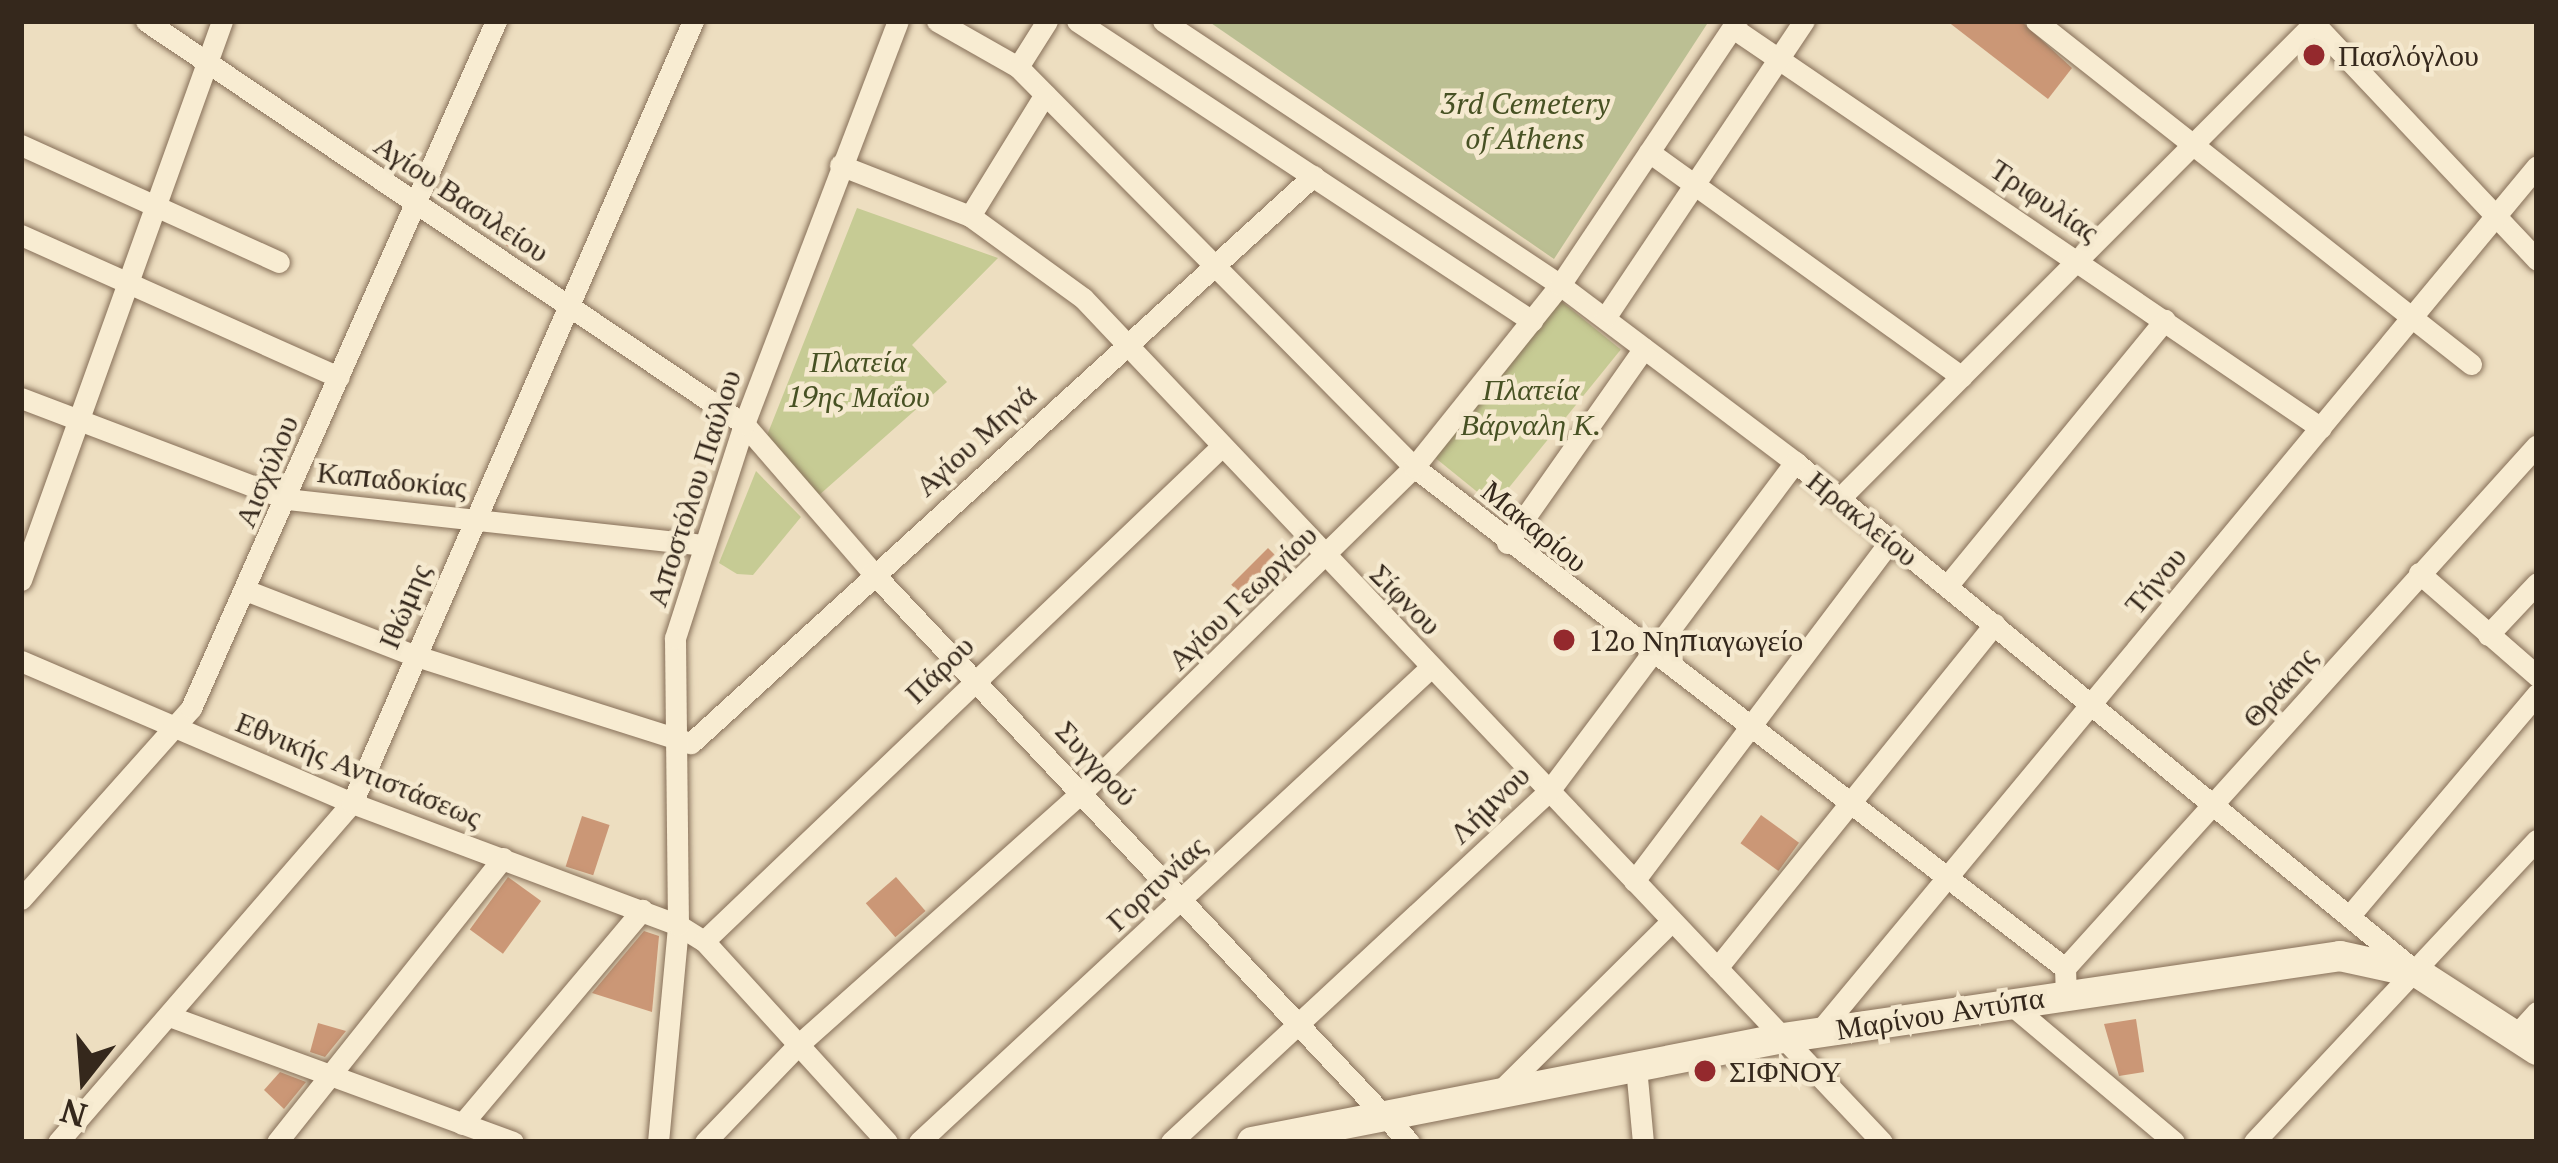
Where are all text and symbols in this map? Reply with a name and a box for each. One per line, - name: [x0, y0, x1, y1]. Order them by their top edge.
- place label: Πασλόγλου: [2338, 37, 2479, 73]
- marker: Πασλόγλου: [2301, 42, 2327, 68]
- park label: 3rd Cemetery of Athens: [1440, 85, 1610, 156]
- street label: Αγίου Βασιλείου: [368, 126, 556, 270]
- street label: Τριφυλίας: [1984, 150, 2106, 250]
- park label: Πλατεία 19ης Μαΐου: [786, 343, 930, 413]
- street label: Αποστόλου Παύλου: [638, 365, 748, 611]
- park label: Πλατεία Βάρναλη Κ.: [1461, 371, 1601, 442]
- street label: Αγίου Μηνά: [907, 377, 1043, 503]
- street label: Αισχύλου: [226, 409, 306, 533]
- street label: Καπαδοκίας: [315, 453, 469, 505]
- street label: Ηρακλείου: [1800, 462, 1926, 574]
- street label: Μακαρίου: [1475, 472, 1595, 580]
- street label: Αγίου Γεωργίου: [1160, 517, 1324, 677]
- street label: Τήνου: [2116, 539, 2194, 621]
- street label: Σίφνου: [1363, 556, 1449, 642]
- street label: Ιθώμης: [370, 558, 438, 654]
- place label: 12ο Νηπιαγωγείο: [1588, 622, 1803, 658]
- street label: Πάρου: [897, 627, 981, 711]
- marker: 12ο Νηπιαγωγείο: [1551, 627, 1577, 653]
- street label: Θράκης: [2234, 639, 2324, 735]
- street label: Εθνικής Αντιστάσεως: [231, 703, 487, 835]
- street label: Συγγρού: [1048, 713, 1146, 813]
- street label: Λήμνου: [1441, 757, 1537, 851]
- street label: Γορτυνίας: [1099, 828, 1213, 938]
- street label: Μαρίνου Αντύπα: [1833, 979, 2047, 1047]
- north arrow: [24, 1019, 144, 1139]
- place label: ΣΙΦΝΟΥ: [1729, 1053, 1842, 1089]
- marker: ΣΙΦΝΟΥ: [1692, 1058, 1718, 1084]
- text: N: [55, 1090, 92, 1138]

